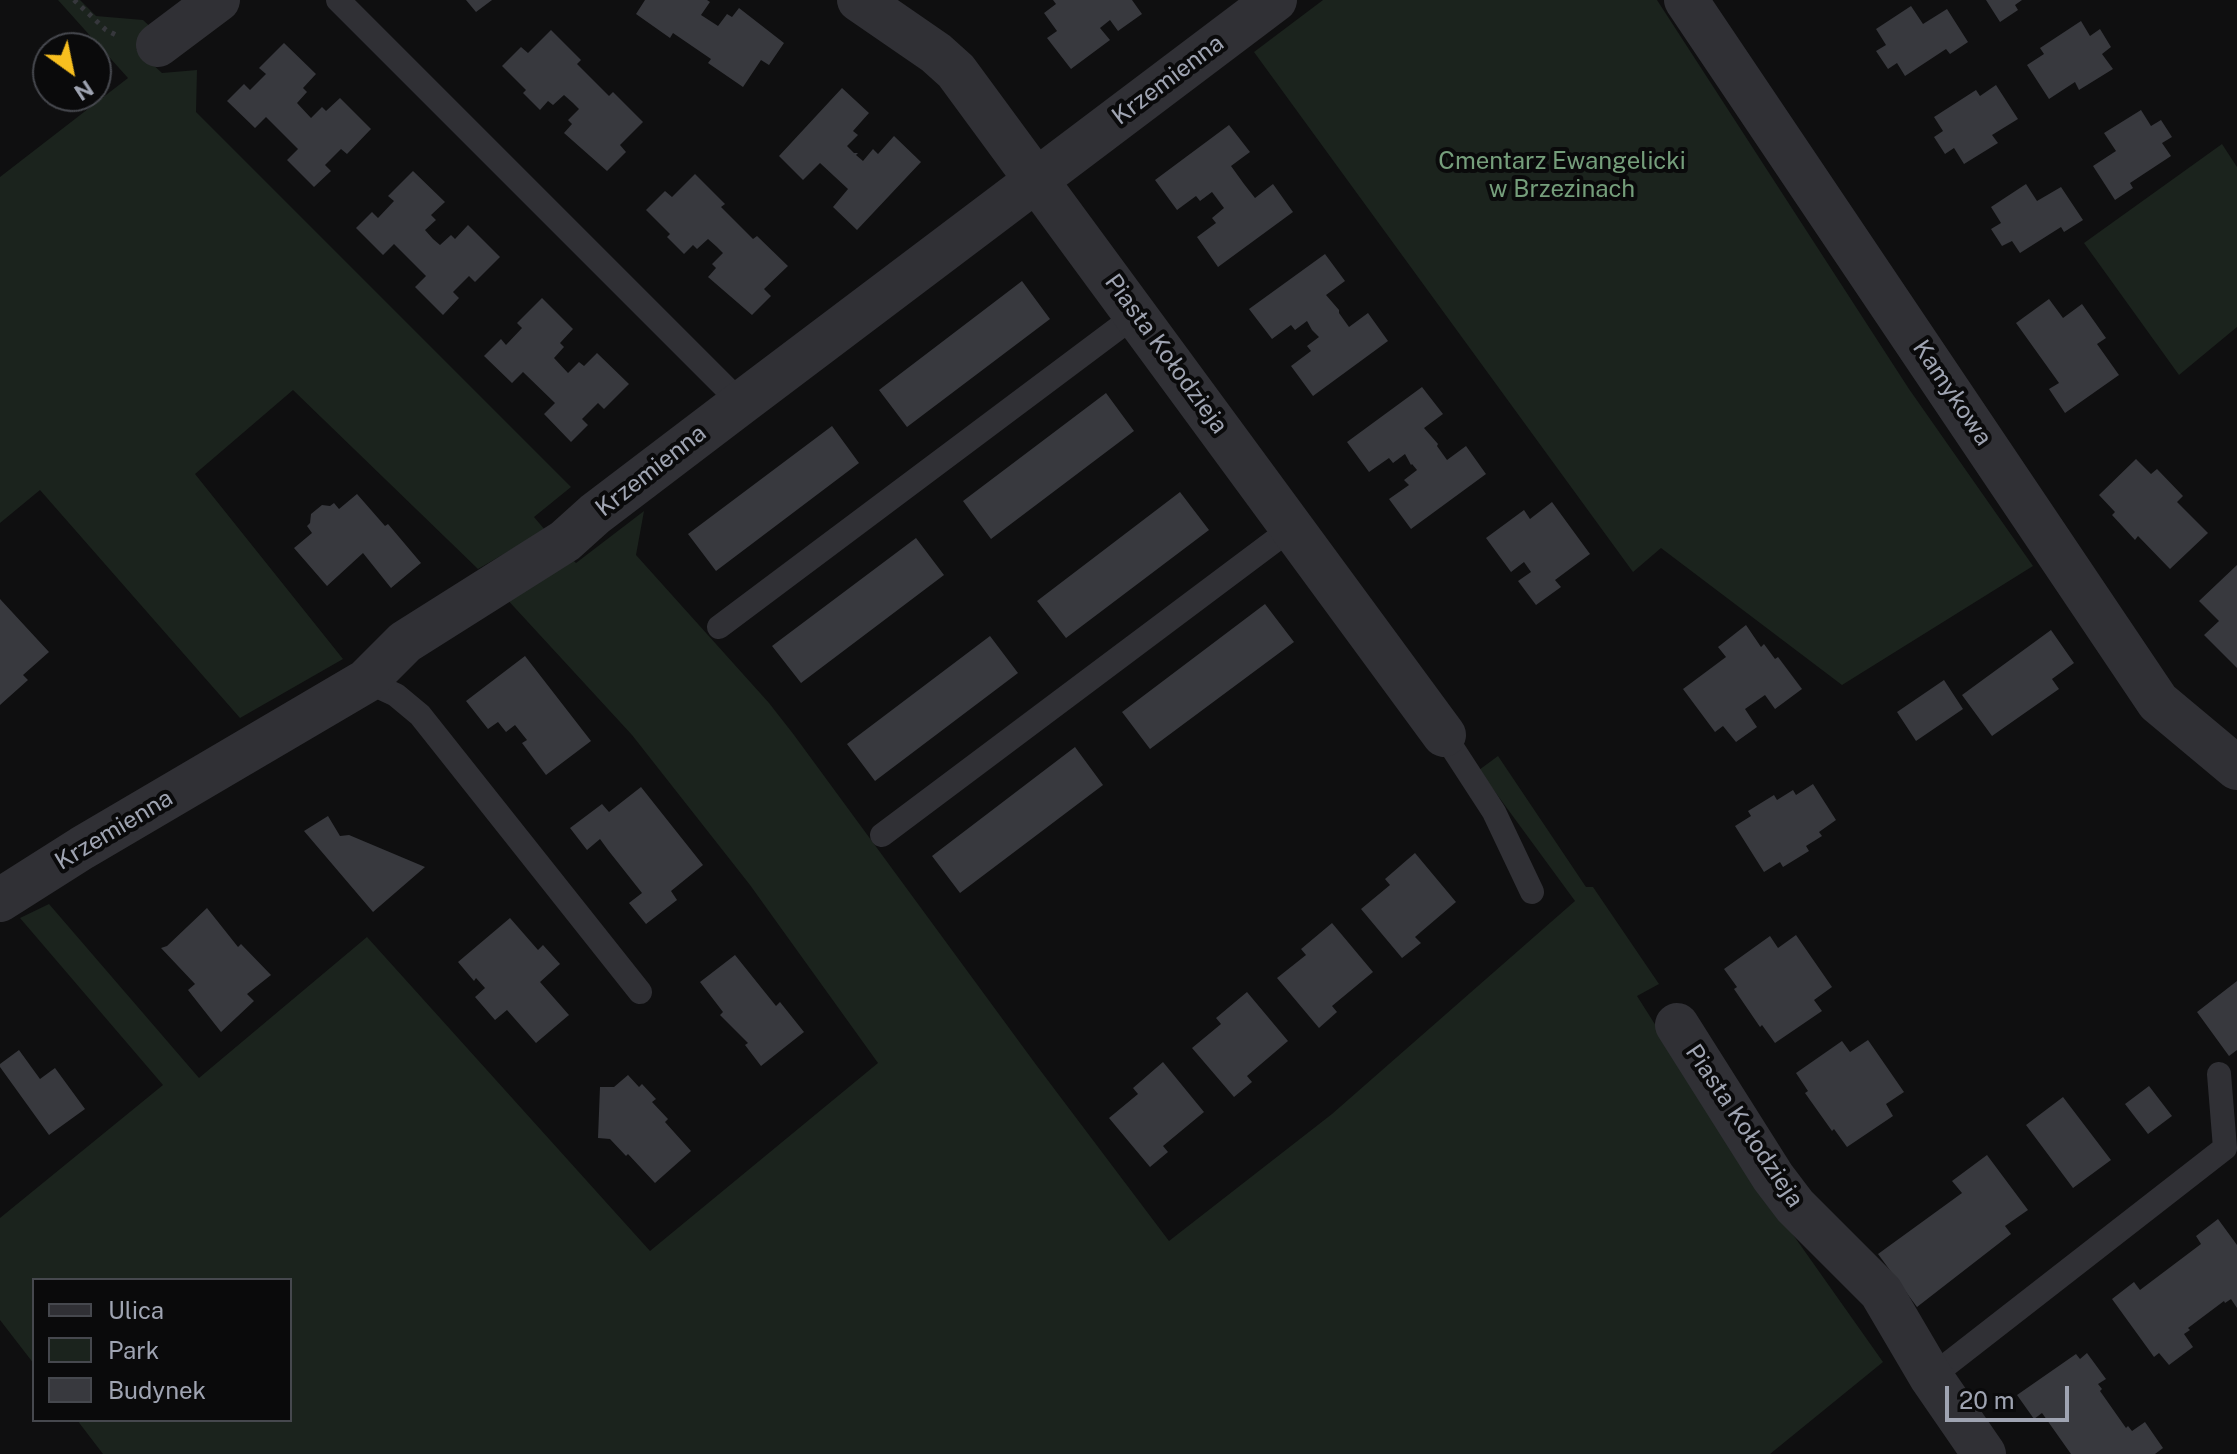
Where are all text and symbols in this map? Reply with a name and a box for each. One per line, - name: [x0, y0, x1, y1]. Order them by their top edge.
- street label: Krzemienna: [1107, 29, 1229, 131]
- north arrow: [32, 32, 112, 112]
- text: N: [70, 75, 98, 106]
- park label: Cmentarz Ewangelicki w Brzezinach: [1438, 148, 1686, 204]
- street label: Piasta Kołodzieja: [1098, 269, 1234, 439]
- street label: Kamykowa: [1906, 335, 1998, 451]
- street label: Krzemienna: [590, 419, 712, 523]
- street label: Krzemienna: [50, 784, 178, 876]
- street label: Piasta Kołodzieja: [1679, 1039, 1809, 1213]
- legend: [32, 1278, 292, 1422]
- text: Ulica: [108, 1296, 164, 1324]
- text: Park: [108, 1336, 159, 1364]
- scale bar: [1949, 1370, 2073, 1420]
- text: Budynek: [108, 1376, 206, 1404]
- text: 20 m: [1959, 1386, 2015, 1414]

